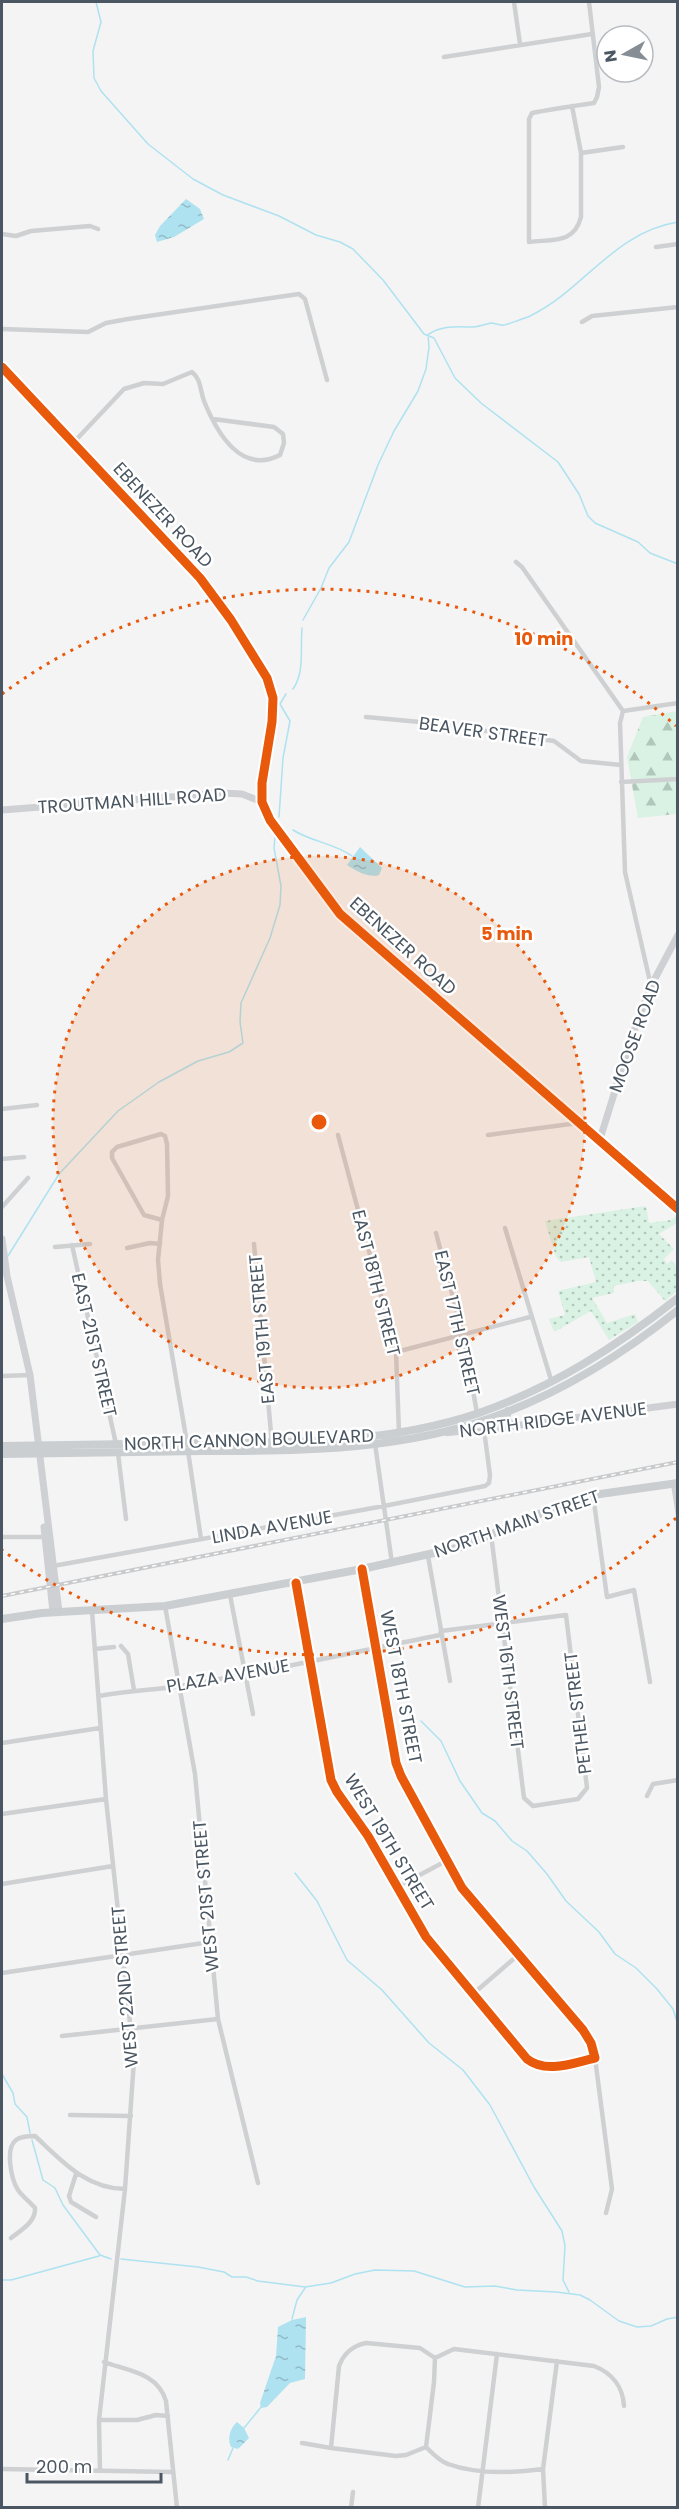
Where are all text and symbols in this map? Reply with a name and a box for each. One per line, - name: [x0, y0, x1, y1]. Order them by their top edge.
- north arrow: [595, 24, 655, 84]
- text: N: [598, 49, 623, 64]
- street label: EBENEZER ROAD: [108, 456, 219, 573]
- text: 10 min: [515, 626, 573, 651]
- street label: BEAVER STREET: [417, 710, 549, 753]
- street label: TROUTMAN HILL ROAD: [37, 781, 227, 820]
- street label: EBENEZER ROAD: [344, 891, 462, 1000]
- text: 5 min: [481, 921, 533, 946]
- street label: MOOSE ROAD: [603, 976, 667, 1096]
- centre of rings: [309, 1112, 329, 1132]
- street label: EAST 18TH STREET: [346, 1207, 407, 1359]
- street label: EAST 17TH STREET: [429, 1248, 486, 1398]
- street label: EAST 19TH STREET: [242, 1253, 280, 1405]
- street label: EAST 21ST STREET: [66, 1270, 123, 1420]
- street label: NORTH RIDGE AVENUE: [458, 1396, 648, 1443]
- street label: NORTH CANNON BOULEVARD: [124, 1423, 374, 1456]
- street label: NORTH MAIN STREET: [431, 1483, 603, 1564]
- street label: LINDA AVENUE: [210, 1504, 334, 1549]
- street label: WEST 16TH STREET: [487, 1593, 530, 1751]
- street label: WEST 18TH STREET: [374, 1608, 429, 1766]
- street label: PETHEL STREET: [558, 1650, 597, 1776]
- street label: PLAZA AVENUE: [164, 1652, 291, 1699]
- street label: WEST 19TH STREET: [339, 1769, 440, 1915]
- street label: WEST 21ST STREET: [186, 1819, 225, 1973]
- street label: WEST 22ND STREET: [105, 1905, 144, 2069]
- scale bar: [27, 2446, 160, 2484]
- text: 200 m: [36, 2454, 92, 2479]

